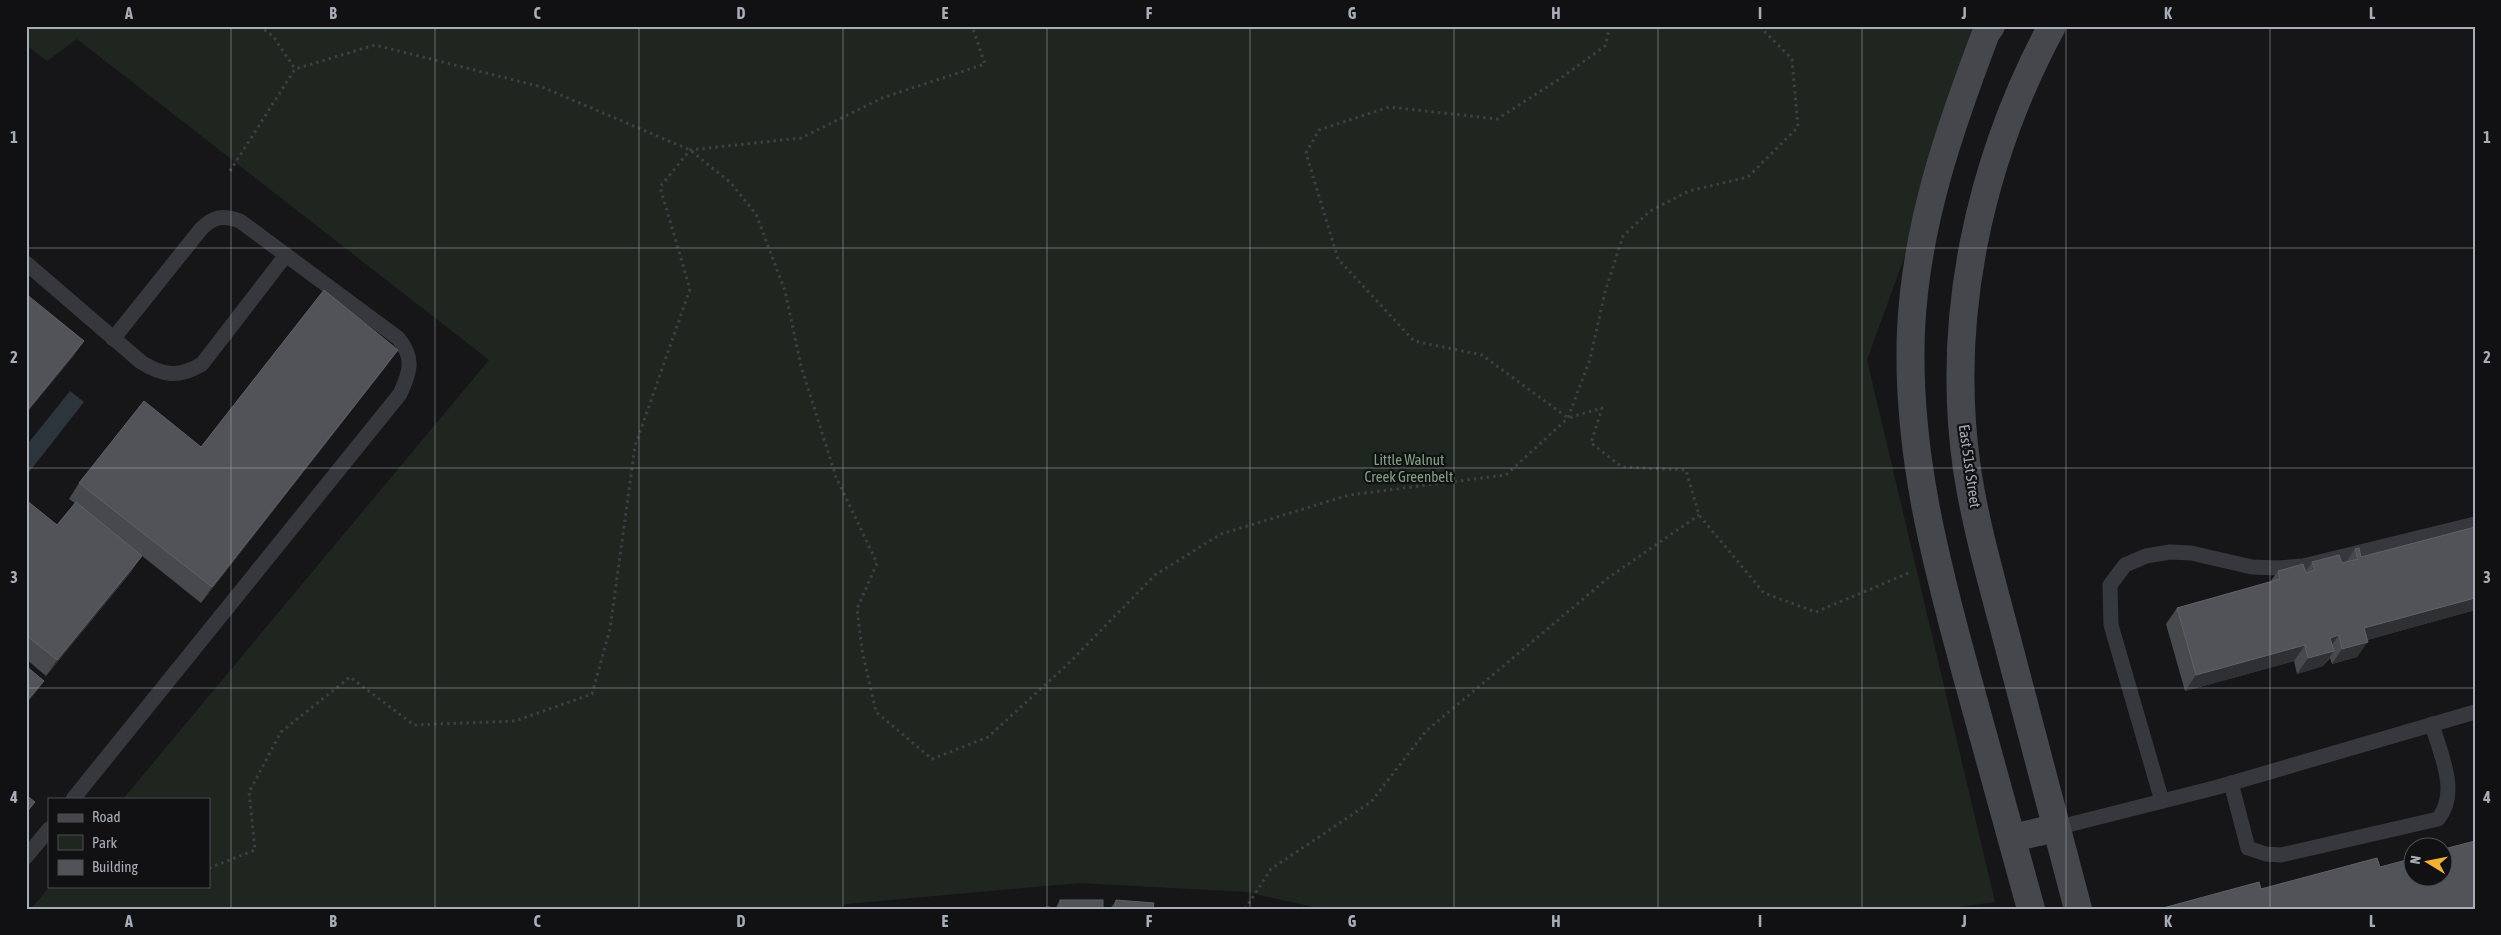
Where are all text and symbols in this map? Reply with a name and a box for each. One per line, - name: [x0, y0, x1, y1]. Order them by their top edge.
- text: A: [124, 4, 133, 22]
- text: B: [329, 4, 337, 22]
- text: C: [533, 4, 541, 22]
- text: D: [737, 4, 746, 22]
- text: E: [942, 4, 949, 22]
- text: F: [1146, 4, 1153, 22]
- text: G: [1348, 4, 1357, 22]
- text: H: [1551, 4, 1561, 22]
- text: I: [1758, 4, 1762, 22]
- text: J: [1960, 4, 1967, 22]
- text: K: [2164, 4, 2172, 22]
- text: L: [2369, 4, 2376, 22]
- text: 1: [10, 128, 18, 146]
- text: 1: [2483, 128, 2491, 146]
- text: 2: [10, 348, 18, 366]
- text: 2: [2483, 348, 2491, 366]
- street label: East 51st Street: [1956, 423, 1984, 509]
- park label: Little Walnut Creek Greenbelt: [1365, 451, 1453, 485]
- text: 3: [10, 568, 18, 586]
- text: 3: [2483, 568, 2491, 586]
- text: 4: [9, 788, 18, 806]
- text: 4: [2482, 788, 2491, 806]
- legend: [48, 798, 210, 888]
- text: Road: [92, 808, 121, 825]
- text: Park: [92, 834, 117, 851]
- north arrow: [2404, 838, 2454, 888]
- text: N: [2407, 854, 2424, 865]
- text: Building: [92, 858, 138, 875]
- text: A: [124, 912, 133, 930]
- text: B: [329, 912, 337, 930]
- text: C: [533, 912, 541, 930]
- text: D: [737, 912, 746, 930]
- text: E: [942, 912, 949, 930]
- text: F: [1146, 912, 1153, 930]
- text: G: [1348, 912, 1357, 930]
- text: H: [1551, 912, 1561, 930]
- text: I: [1758, 912, 1762, 930]
- text: J: [1960, 912, 1967, 930]
- text: K: [2164, 912, 2172, 930]
- text: L: [2369, 912, 2376, 930]

